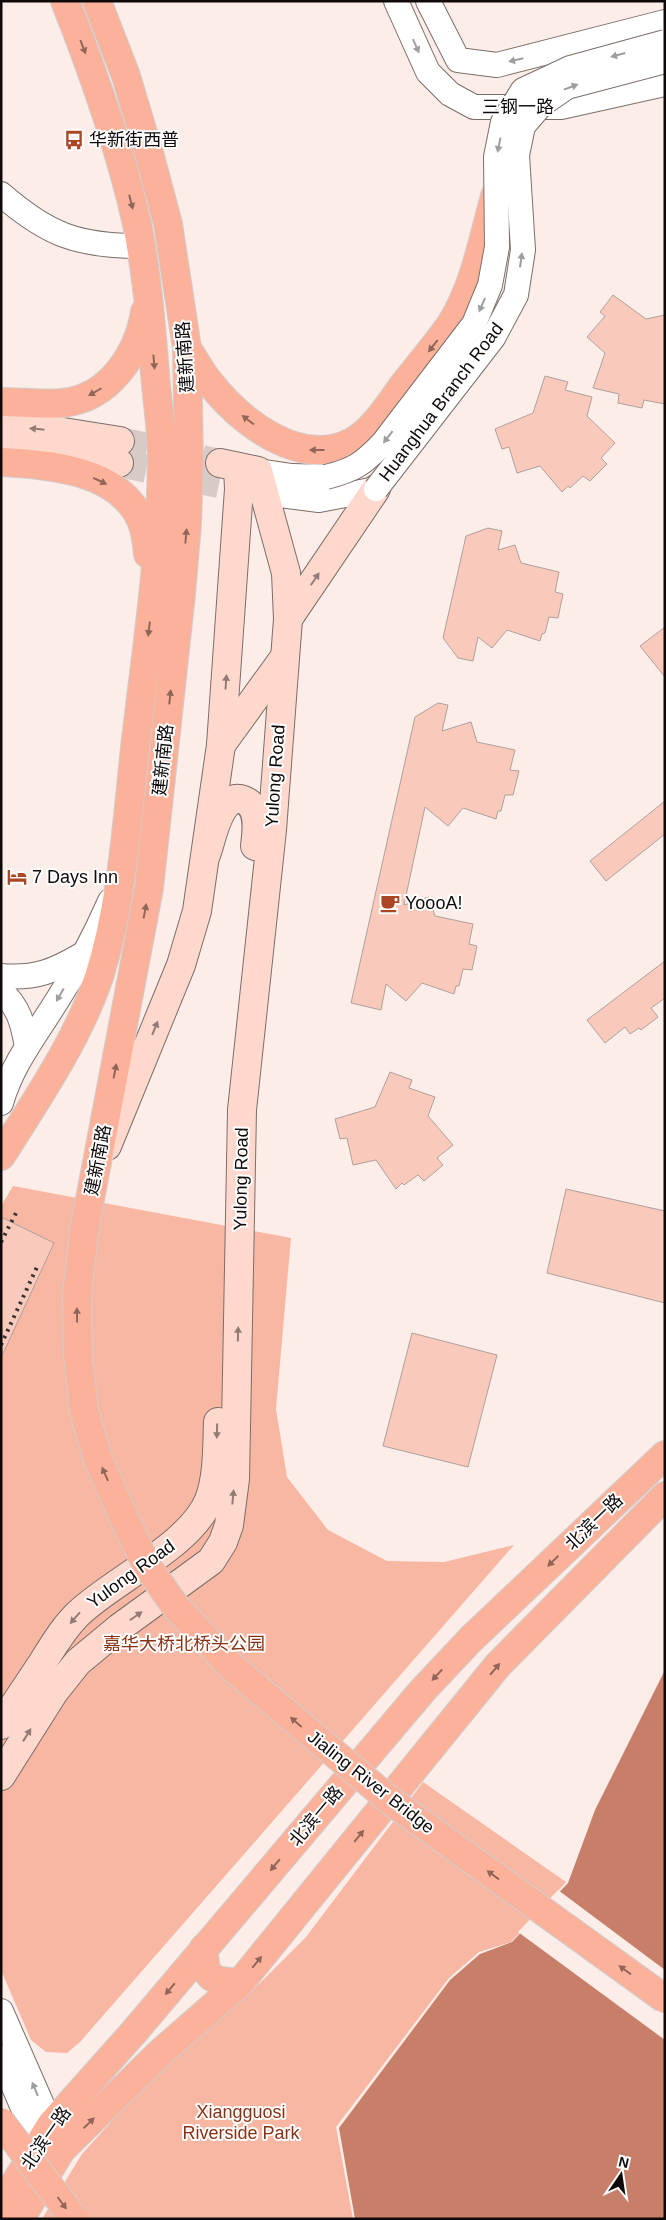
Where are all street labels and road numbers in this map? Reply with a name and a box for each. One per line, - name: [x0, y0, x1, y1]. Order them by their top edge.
- street label: 三钢一路: [482, 97, 554, 117]
- street label: Huanghua Branch Road: [375, 319, 507, 485]
- street label: 建新南路: [173, 320, 197, 394]
- street label: 建新南路: [149, 723, 177, 797]
- street label: Yulong Road: [261, 724, 289, 828]
- street label: 建新南路: [81, 1123, 115, 1197]
- street label: Yulong Road: [230, 1127, 252, 1231]
- street label: 北滨一路: [561, 1490, 627, 1554]
- street label: Yulong Road: [83, 1536, 179, 1612]
- street label: Jialing River Bridge: [304, 1726, 438, 1838]
- street label: 北滨一路: [285, 1782, 347, 1850]
- street label: 北滨一路: [17, 2103, 75, 2173]

